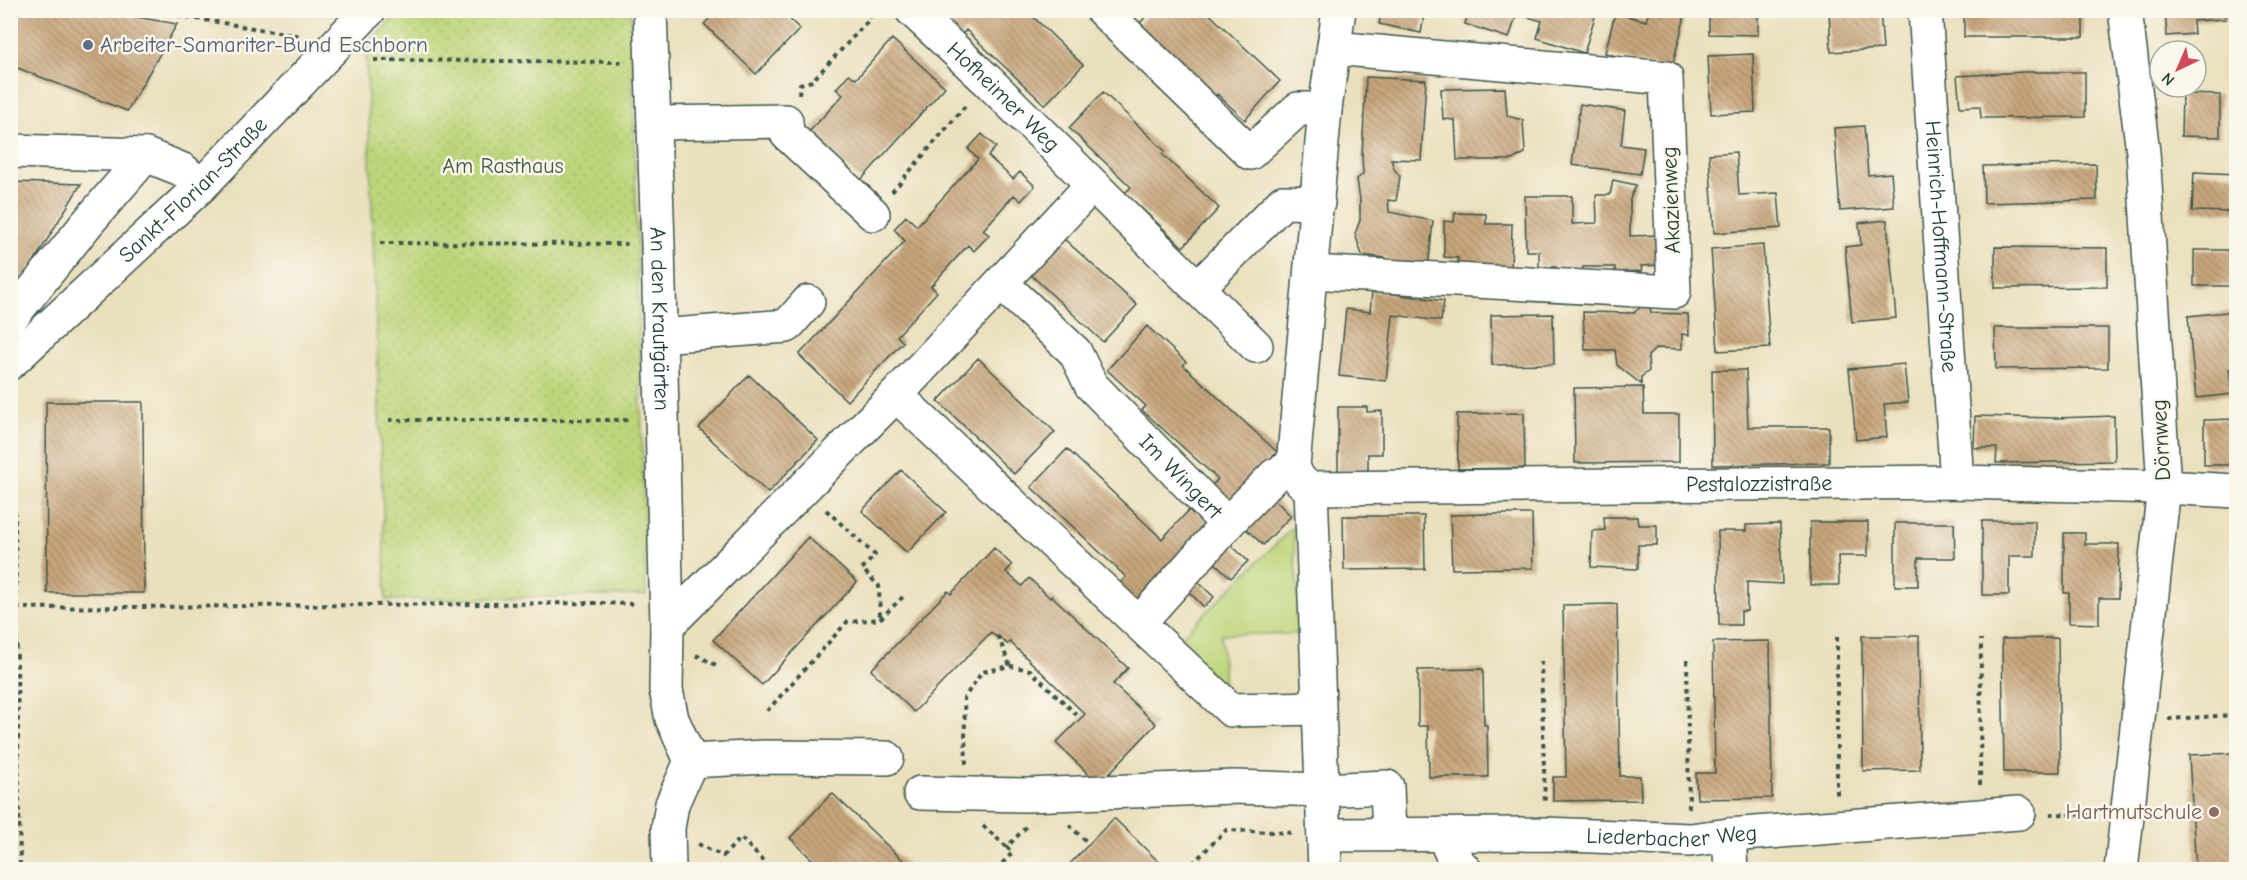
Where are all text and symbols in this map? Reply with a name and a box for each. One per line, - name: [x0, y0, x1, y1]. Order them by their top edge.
- place label: Arbeiter-Samariter-Bund Eschborn: [100, 32, 428, 58]
- street label: Hofheimer Weg: [941, 36, 1065, 157]
- marker: Arbeiter-Samariter-Bund Eschborn: [81, 38, 95, 52]
- north arrow: [2148, 39, 2208, 99]
- text: N: [2158, 69, 2178, 89]
- street label: Sankt-Florian-Straße: [114, 112, 273, 268]
- street label: Heinrich-Hoffmann-Straße: [1920, 120, 1963, 373]
- street label: Akazienweg: [1656, 146, 1686, 254]
- park label: Am Rasthaus: [442, 153, 564, 179]
- street label: An den Krautgärten: [644, 226, 675, 411]
- street label: Dörnweg: [2146, 398, 2176, 482]
- street label: Im Wingert: [1134, 429, 1228, 525]
- street label: Pestalozzistraße: [1686, 470, 1832, 498]
- place label: Hartmutschule: [2065, 799, 2202, 825]
- marker: Hartmutschule: [2207, 805, 2221, 819]
- street label: Liederbacher Weg: [1586, 820, 1758, 853]

